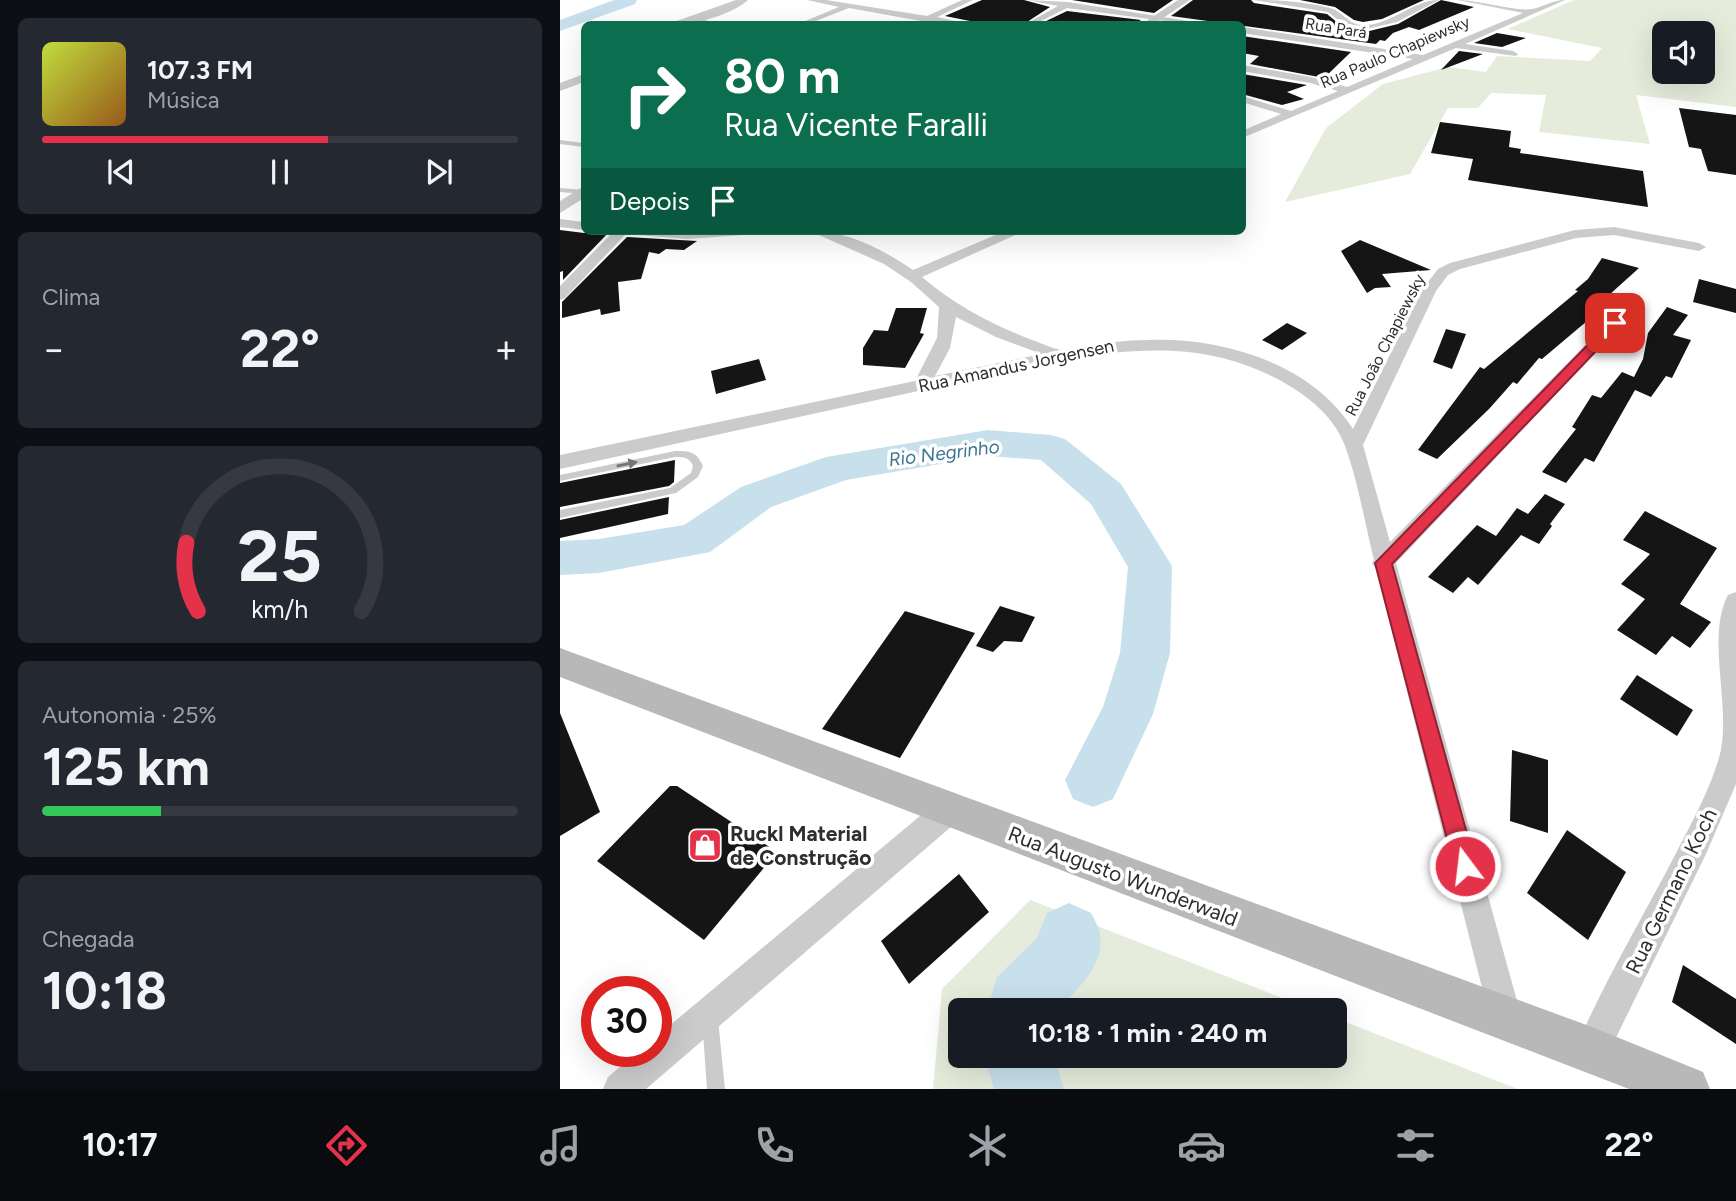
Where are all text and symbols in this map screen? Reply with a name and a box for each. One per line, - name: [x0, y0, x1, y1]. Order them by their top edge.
- street label: Rua Paulo Chapiewsky: [1317, 12, 1473, 92]
- street label: Rua Pará: [1304, 14, 1368, 42]
- map controls: [1652, 21, 1715, 84]
- button: sound: [1652, 21, 1715, 84]
- text: 80 m: [724, 46, 840, 105]
- icon: right: [609, 49, 700, 140]
- text: 107.3 FM: [147, 54, 253, 86]
- text: Música: [147, 86, 220, 114]
- text: Rua Vicente Faralli: [724, 106, 988, 144]
- icon: previous: [102, 153, 140, 191]
- icon: pause: [261, 153, 299, 191]
- icon: next: [420, 153, 458, 191]
- icon: arrive: [704, 182, 742, 220]
- text: Depois: [609, 185, 690, 217]
- street label: Rua João Chapiewsky: [1341, 270, 1429, 419]
- text: Clima: [42, 283, 100, 311]
- pin: [1585, 293, 1645, 353]
- icon: arrive: [1596, 304, 1634, 342]
- text: 22°: [240, 318, 320, 380]
- text: −: [42, 326, 66, 372]
- text: +: [494, 326, 518, 372]
- street label: Rua Amandus Jorgensen: [916, 334, 1116, 398]
- water label: Rio Negrinho: [887, 435, 1001, 471]
- one-way arrow: [616, 458, 638, 469]
- text: 25: [238, 512, 322, 599]
- text: km/h: [251, 593, 309, 623]
- text: Autonomia · 25%: [42, 701, 217, 729]
- text: 125 km: [42, 736, 210, 798]
- street label: Rua Germano Koch: [1620, 804, 1722, 978]
- place label: Ruckl Material de Construção: [730, 821, 871, 870]
- street label: Rua Augusto Wunderwald: [1005, 821, 1241, 931]
- shop icon: Ruckl Material de Construção: [686, 826, 724, 864]
- position arrow: [1428, 829, 1502, 903]
- text: Chegada: [42, 925, 134, 953]
- text: 10:18: [42, 960, 167, 1022]
- speed limit sign: 30: [581, 976, 672, 1067]
- text: 10:18 · 1 min · 240 m: [1028, 1017, 1267, 1049]
- icon: directions: [322, 1121, 371, 1170]
- icon: music: [536, 1121, 585, 1170]
- icon: phone: [750, 1121, 799, 1170]
- icon: climate: [963, 1121, 1012, 1170]
- icon: car: [1177, 1121, 1226, 1170]
- icon: filters: [1391, 1121, 1440, 1170]
- text: 10:17: [82, 1126, 158, 1164]
- text: 22°: [1604, 1126, 1654, 1164]

